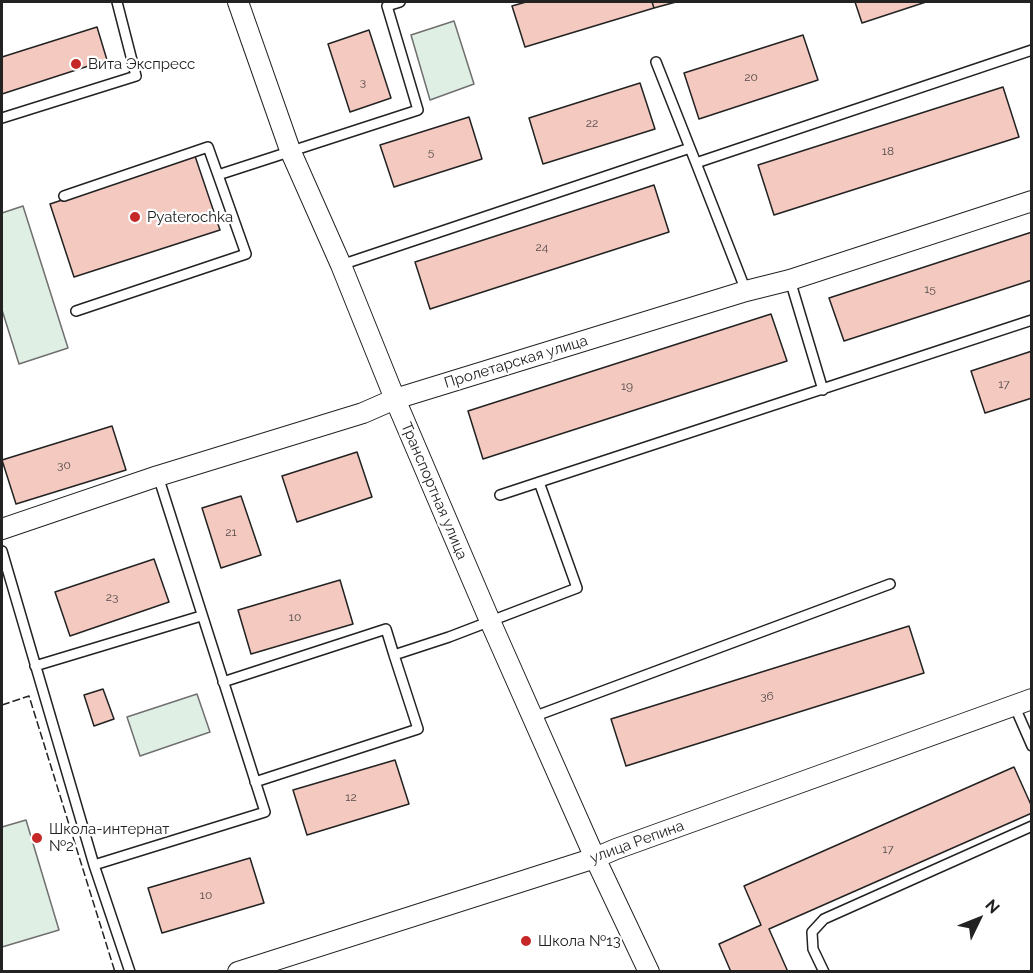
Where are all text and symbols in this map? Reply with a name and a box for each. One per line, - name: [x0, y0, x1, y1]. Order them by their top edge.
- place label: Вита Экспресс: [88, 55, 195, 73]
- marker: Вита Экспресс: [69, 57, 83, 71]
- house number: 20: [744, 70, 758, 84]
- house number: 3: [360, 75, 366, 89]
- house number: 22: [586, 116, 598, 130]
- house number: 18: [882, 144, 894, 158]
- house number: 5: [428, 145, 434, 159]
- place label: Pyaterochka: [147, 208, 233, 226]
- marker: Pyaterochka: [128, 210, 142, 224]
- house number: 24: [536, 240, 548, 254]
- house number: 15: [924, 282, 936, 296]
- street label: Пролетарская улица: [442, 332, 590, 392]
- house number: 17: [998, 377, 1010, 391]
- house number: 19: [621, 379, 633, 393]
- street label: Транспортная улица: [397, 420, 471, 562]
- house number: 30: [57, 458, 71, 472]
- house number: 21: [225, 525, 237, 539]
- house number: 23: [106, 590, 118, 604]
- house number: 10: [289, 610, 301, 624]
- house number: 36: [760, 689, 774, 703]
- house number: 12: [345, 790, 357, 804]
- street label: улица Репина: [588, 817, 686, 867]
- place label: Школа-интернат №2: [49, 820, 169, 855]
- marker: Школа-интернат №2: [30, 831, 44, 845]
- house number: 17: [882, 842, 894, 856]
- house number: 10: [200, 888, 212, 902]
- north arrow: [949, 889, 1009, 949]
- text: N: [981, 895, 1004, 917]
- place label: Школа №13: [538, 932, 621, 950]
- marker: Школа №13: [519, 934, 533, 948]

